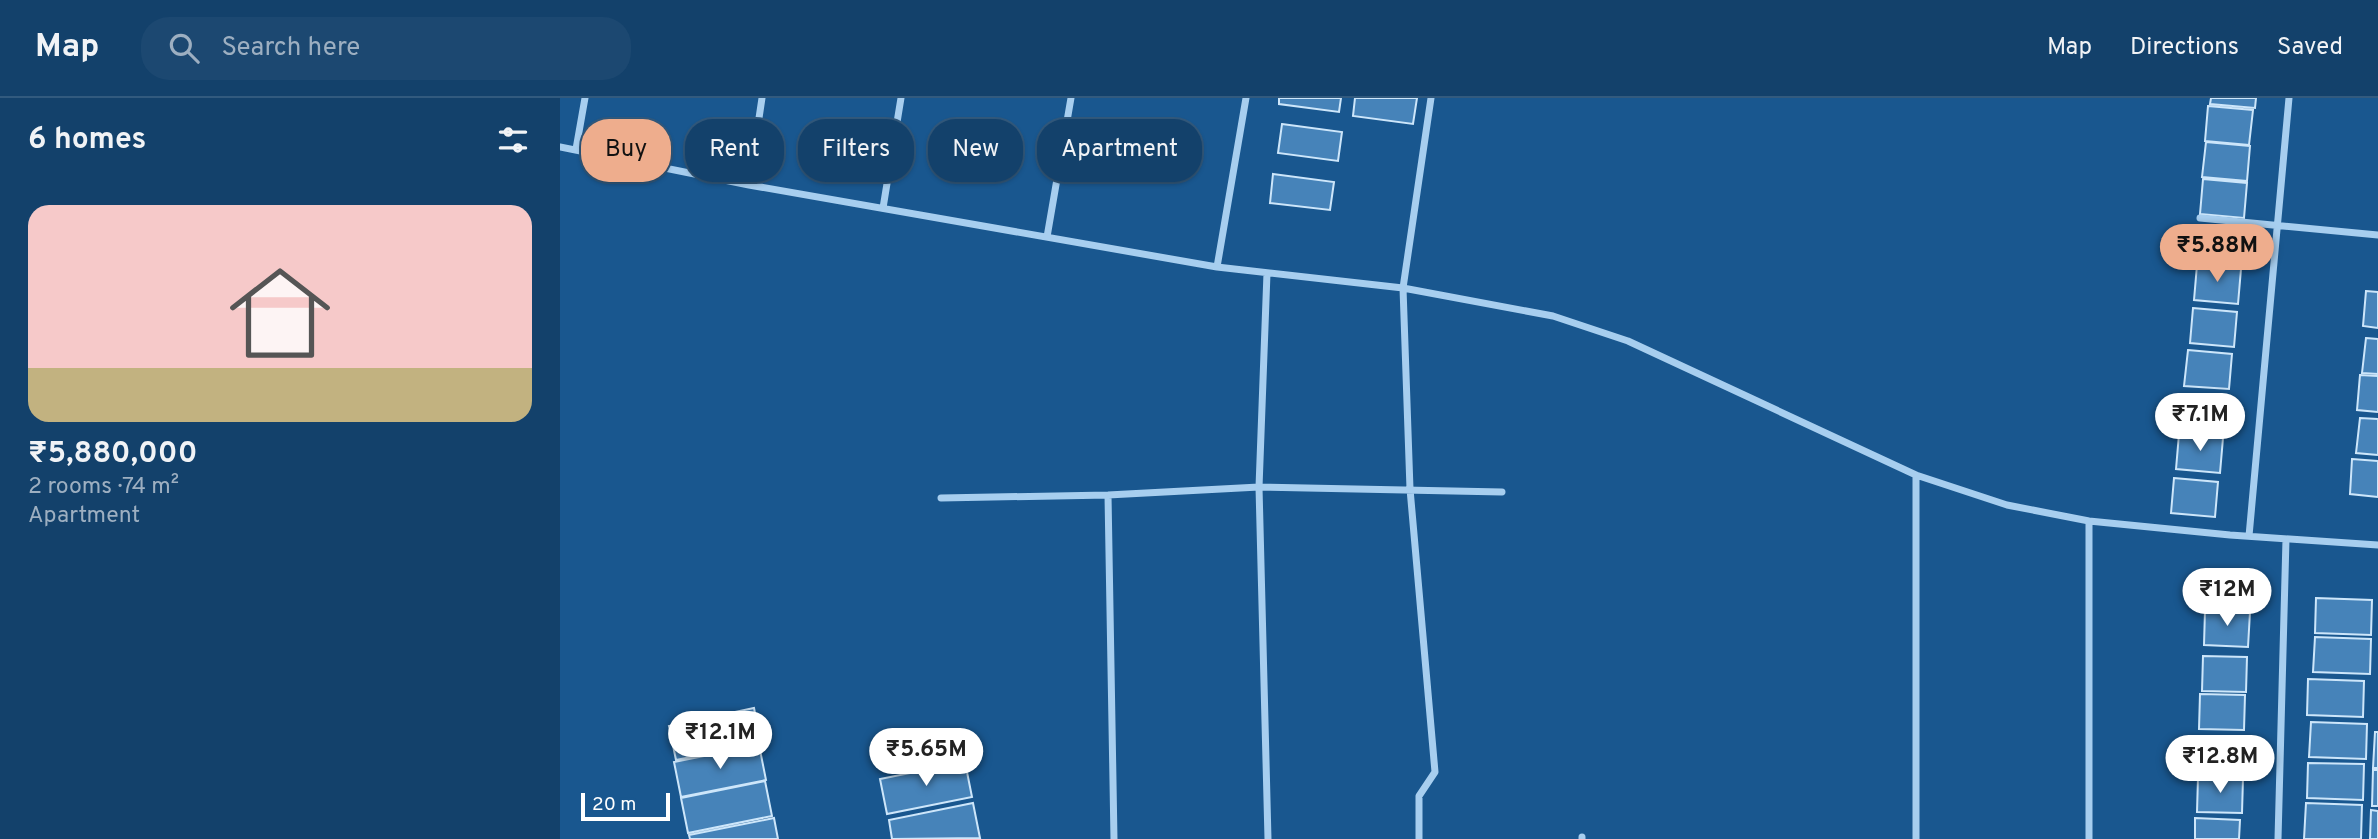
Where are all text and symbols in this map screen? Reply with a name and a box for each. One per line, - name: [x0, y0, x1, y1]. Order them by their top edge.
- search box: [141, 17, 631, 80]
- text: Map: [35, 27, 99, 69]
- icon: search: [165, 29, 203, 67]
- text: Search here: [221, 32, 360, 65]
- text: Map: [2047, 33, 2092, 63]
- text: Directions: [2130, 33, 2239, 63]
- text: Saved: [2277, 33, 2343, 63]
- chip: Buy: [581, 119, 671, 182]
- chip: Rent: [685, 119, 784, 182]
- chip: Filters: [798, 119, 914, 182]
- chip: New: [928, 119, 1023, 182]
- chip: Apartment: [1037, 119, 1202, 182]
- icon: filters: [494, 121, 532, 159]
- text: 6 homes: [28, 122, 146, 159]
- pin: ₹5.88M: [2160, 225, 2274, 284]
- text: ₹5.88M: [2176, 232, 2258, 261]
- icon: home: [217, 250, 343, 376]
- pin: ₹7.1M: [2151, 394, 2249, 453]
- text: ₹7.1M: [2171, 401, 2229, 430]
- text: ₹5,880,000: [28, 436, 197, 473]
- text: 2 rooms · 74 m²: [28, 473, 179, 502]
- text: Apartment: [28, 502, 140, 531]
- pin: ₹12M: [2186, 568, 2268, 628]
- text: ₹12M: [2199, 576, 2256, 605]
- pin: ₹12.1M: [663, 712, 777, 771]
- text: ₹12.1M: [684, 719, 756, 748]
- pin: ₹5.65M: [869, 728, 983, 788]
- text: ₹5.65M: [885, 736, 967, 765]
- pin: ₹12.8M: [2163, 736, 2277, 795]
- text: ₹12.8M: [2182, 743, 2258, 772]
- scale bar: [581, 790, 670, 822]
- text: 20 m: [592, 793, 636, 817]

